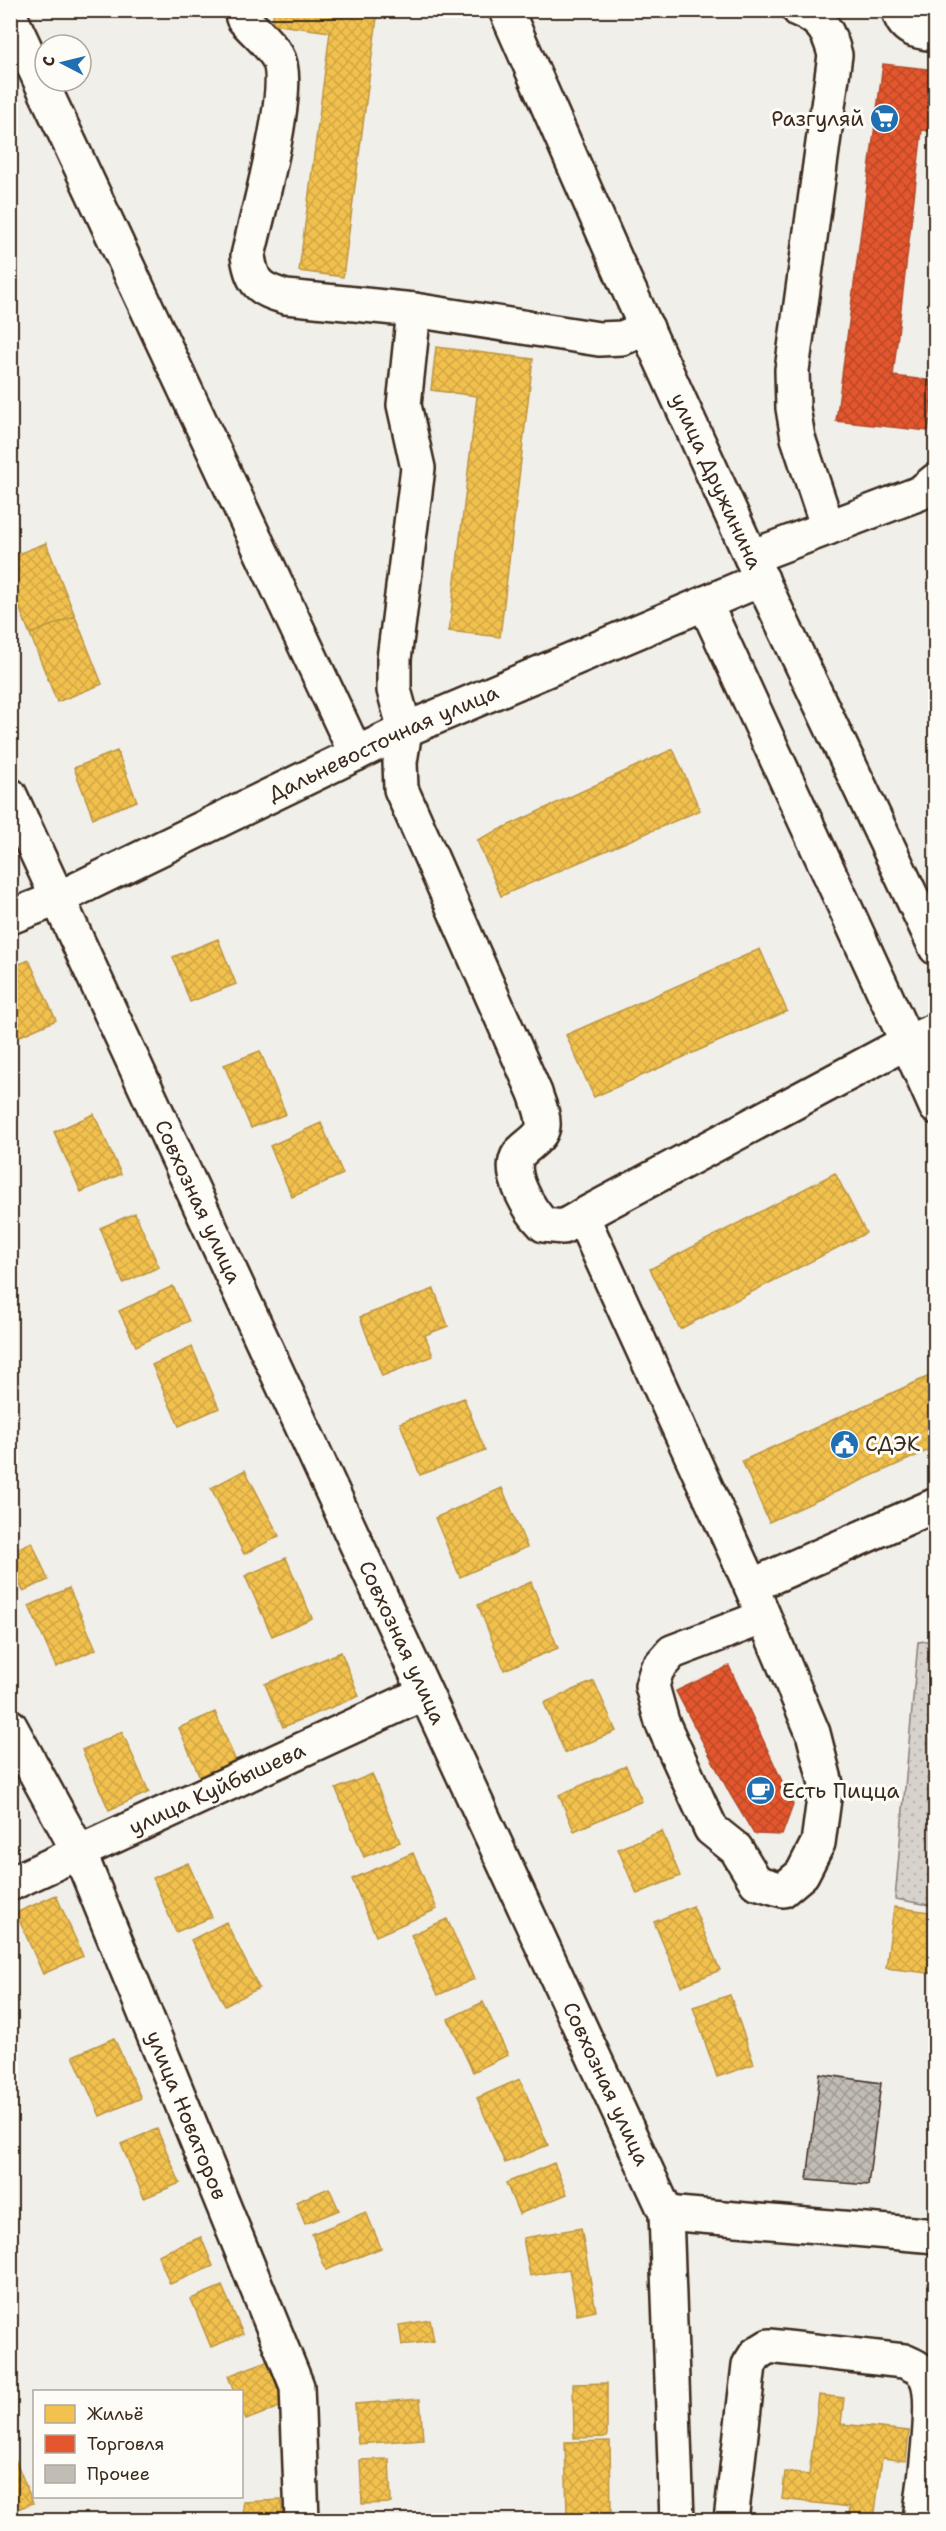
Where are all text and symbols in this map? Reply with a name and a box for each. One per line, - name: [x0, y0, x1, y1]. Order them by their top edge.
- north arrow: [33, 33, 93, 93]
- text: С: [38, 55, 60, 67]
- supermarket icon: Разгуляй: [869, 103, 901, 135]
- place label: Разгуляй: [771, 105, 864, 133]
- street label: улица Дружинина: [664, 389, 769, 574]
- street label: Дальневосточная улица: [263, 678, 503, 808]
- street label: Совхозная улица: [148, 1115, 248, 1288]
- public building icon: СДЭК: [828, 1428, 860, 1460]
- place label: СДЭК: [865, 1430, 921, 1458]
- street label: Совхозная улица: [352, 1556, 452, 1729]
- street label: улица Куйбышева: [125, 1736, 310, 1841]
- cafe icon: Есть Пицца: [745, 1775, 777, 1807]
- place label: Есть Пицца: [782, 1777, 900, 1805]
- street label: Совхозная улица: [556, 1997, 656, 2170]
- street label: улица Новаторов: [140, 2026, 234, 2204]
- legend: [33, 2390, 243, 2498]
- text: Жильё: [87, 2402, 144, 2426]
- text: Торговля: [87, 2432, 165, 2456]
- text: Прочее: [87, 2462, 150, 2486]

